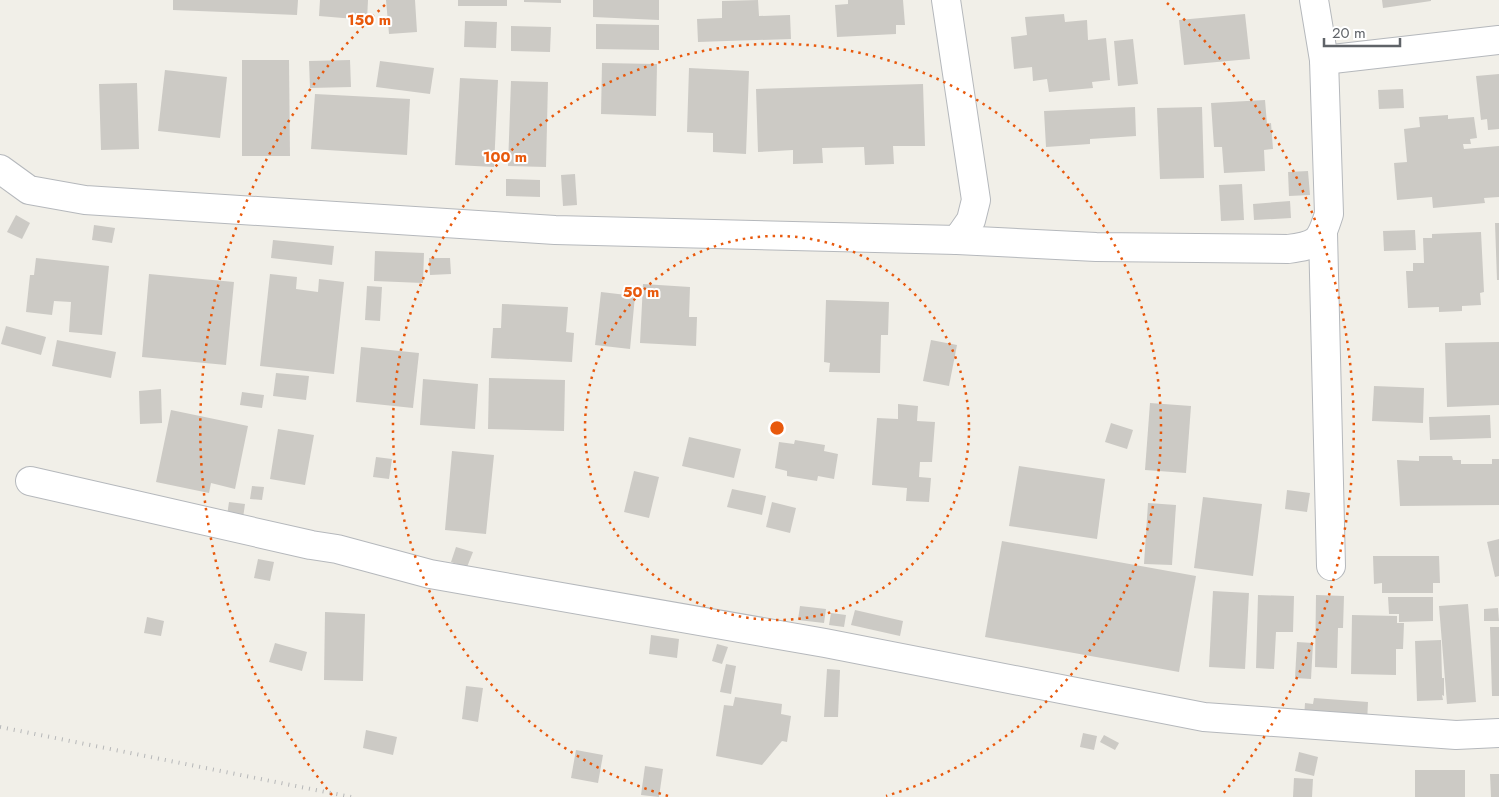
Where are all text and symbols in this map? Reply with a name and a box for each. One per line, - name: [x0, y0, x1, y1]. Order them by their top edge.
- text: 150 m: [347, 9, 391, 31]
- scale bar: [1324, 15, 1400, 47]
- text: 20 m: [1332, 22, 1366, 44]
- text: 100 m: [483, 146, 527, 168]
- text: 50 m: [623, 281, 659, 303]
- centre of rings: [768, 419, 786, 437]

